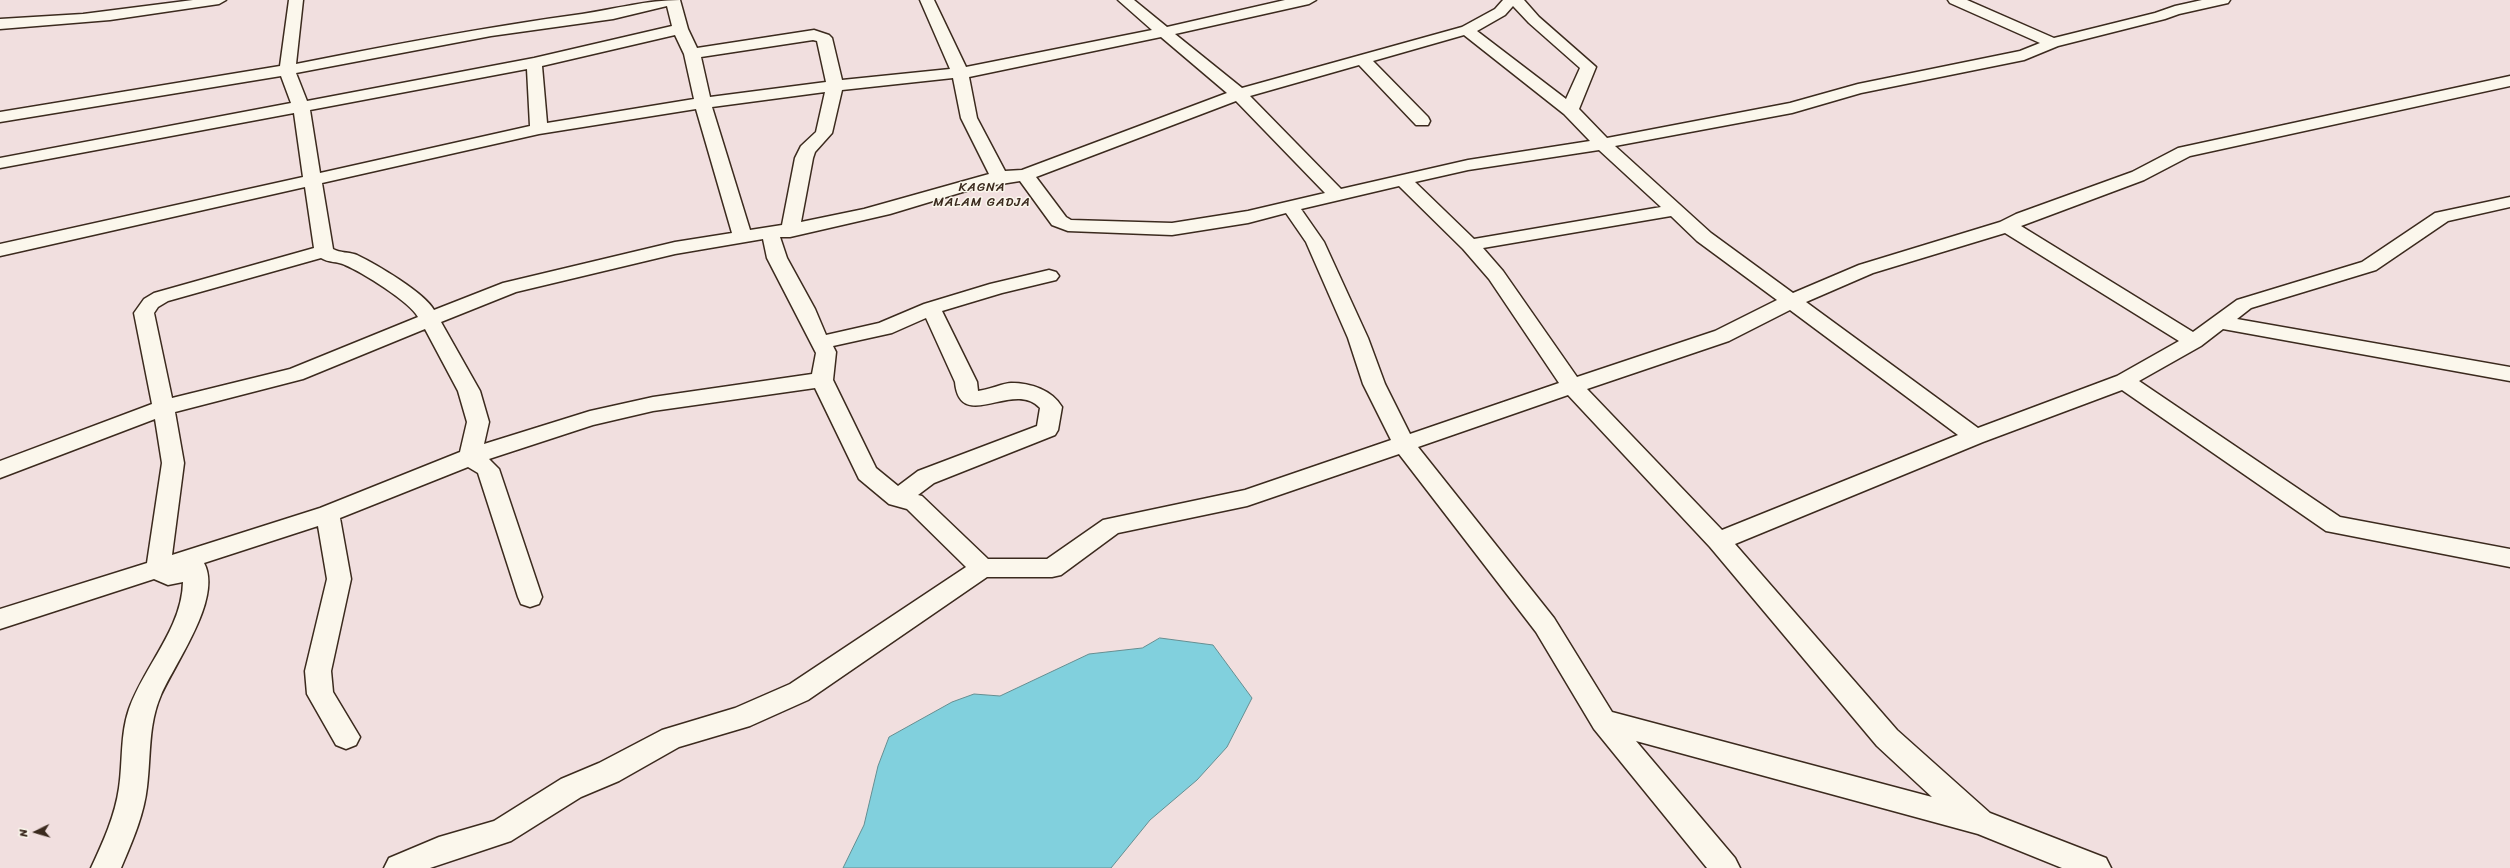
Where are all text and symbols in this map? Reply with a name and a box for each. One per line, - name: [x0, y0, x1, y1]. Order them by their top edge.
- district label: KAGNA MALAM GADJA: [933, 180, 1031, 211]
- north arrow: [16, 812, 56, 852]
- text: N: [14, 828, 33, 838]

